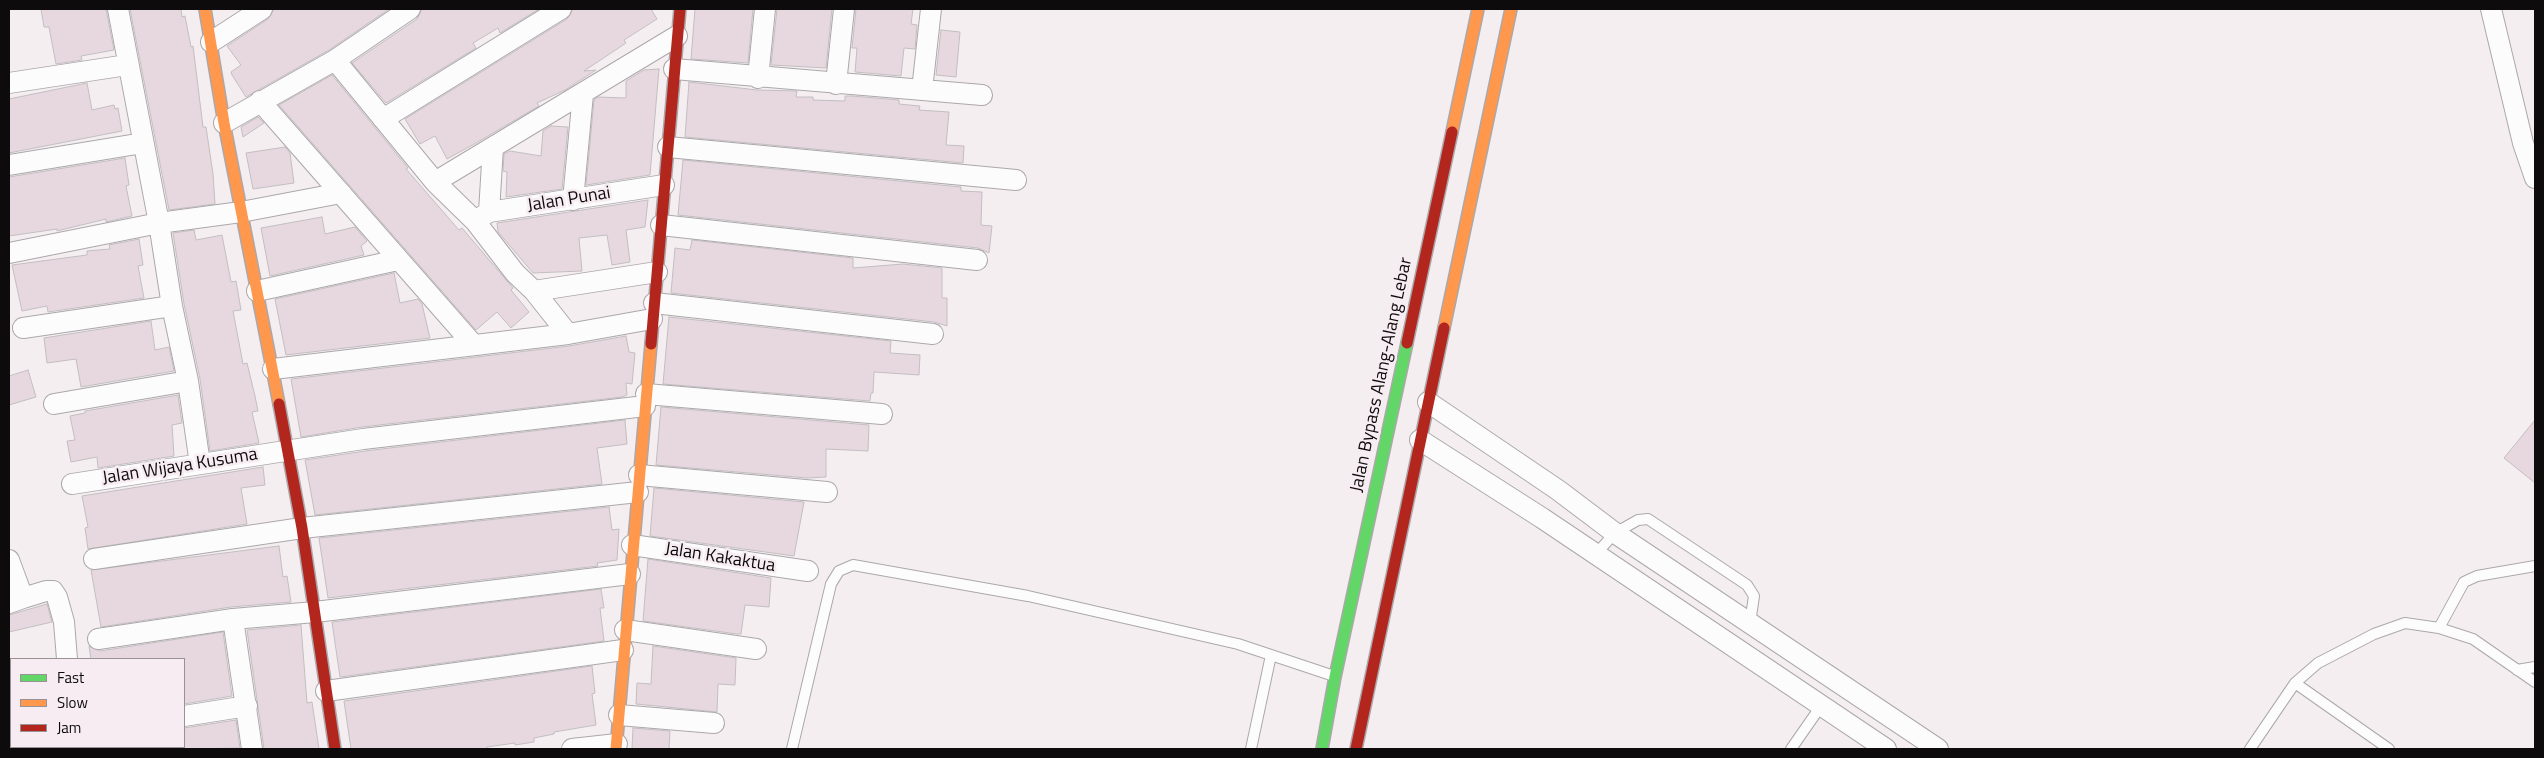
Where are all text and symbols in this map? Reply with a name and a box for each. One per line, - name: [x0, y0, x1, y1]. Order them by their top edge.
- street label: Jalan Punai: [526, 183, 612, 217]
- street label: Jalan Bypass Alang-Alang Lebar: [1347, 256, 1417, 494]
- street label: Jalan Wijaya Kusuma: [101, 444, 259, 490]
- street label: Jalan Kakaktua: [663, 539, 777, 577]
- legend: [10, 658, 185, 748]
- text: Fast: [57, 666, 84, 689]
- text: Slow: [57, 691, 88, 714]
- text: Jam: [57, 716, 81, 739]

